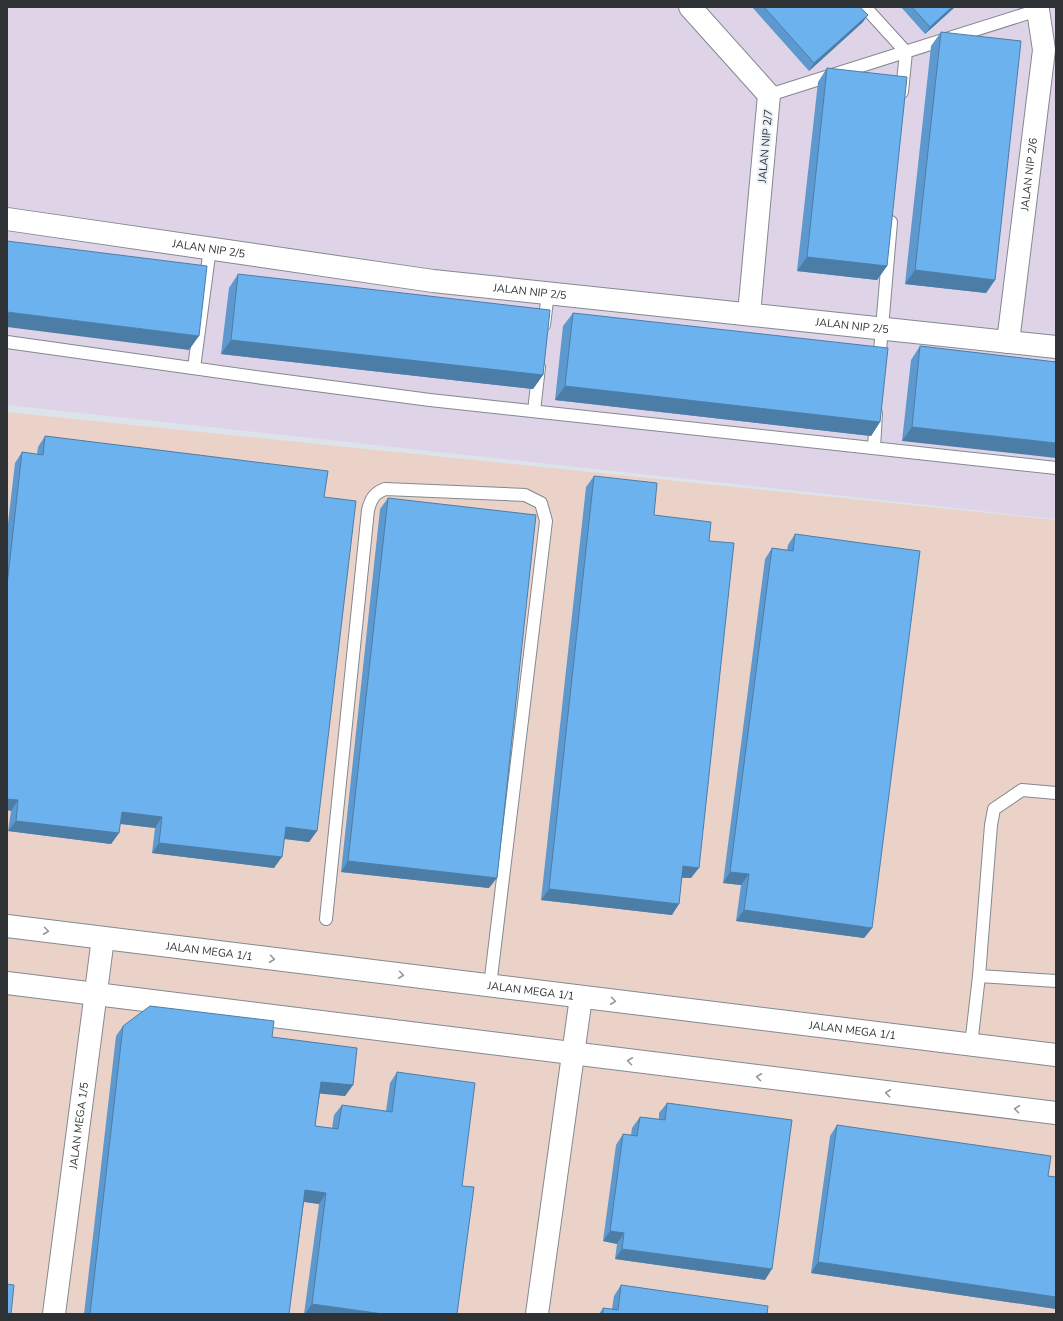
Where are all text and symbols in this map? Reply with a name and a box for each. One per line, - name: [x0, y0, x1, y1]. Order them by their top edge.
- street label: JALAN NIP 2/7: [755, 109, 776, 184]
- street label: JALAN NIP 2/6: [1017, 137, 1041, 213]
- street label: JALAN NIP 2/5: [170, 236, 247, 262]
- street label: JALAN NIP 2/5: [492, 280, 568, 303]
- street label: JALAN NIP 2/5: [814, 314, 890, 337]
- one-way arrow: [43, 926, 49, 935]
- street label: JALAN MEGA 1/1: [164, 938, 254, 964]
- one-way arrow: [269, 954, 275, 963]
- one-way arrow: [398, 970, 404, 979]
- street label: JALAN MEGA 1/1: [486, 978, 575, 1004]
- one-way arrow: [610, 996, 616, 1005]
- street label: JALAN MEGA 1/1: [807, 1018, 897, 1043]
- one-way arrow: [627, 1057, 633, 1066]
- one-way arrow: [756, 1073, 762, 1082]
- street label: JALAN MEGA 1/5: [66, 1081, 92, 1171]
- one-way arrow: [885, 1088, 891, 1097]
- one-way arrow: [1014, 1104, 1020, 1113]

